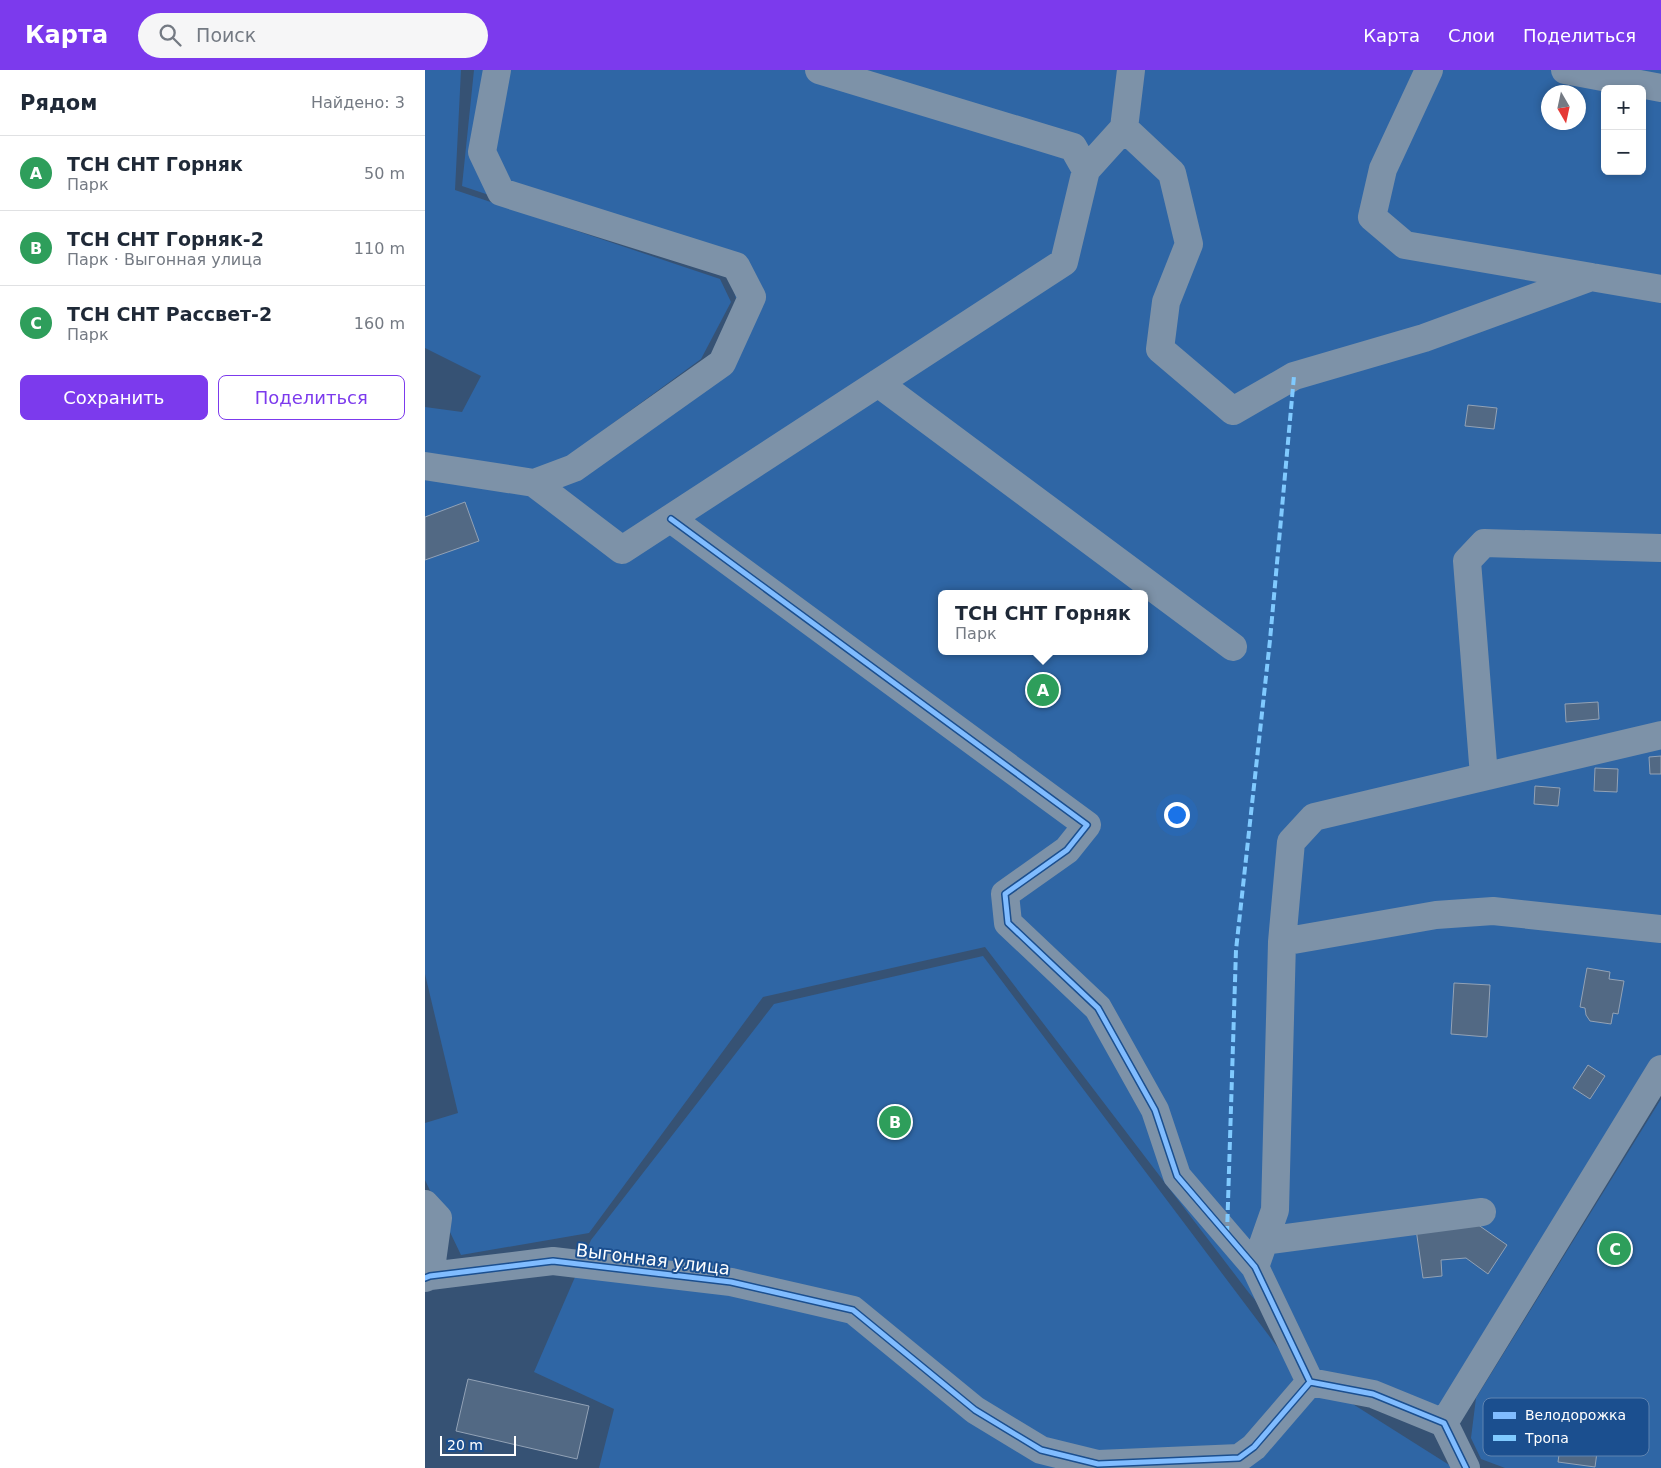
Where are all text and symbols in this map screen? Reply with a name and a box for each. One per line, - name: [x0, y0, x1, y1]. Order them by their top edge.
- search box: [138, 13, 488, 58]
- text: Карта: [25, 21, 108, 49]
- icon: search: [156, 21, 184, 49]
- text: Поиск: [196, 24, 256, 46]
- text: Карта: [1363, 25, 1420, 46]
- text: Слои: [1448, 25, 1495, 46]
- text: Поделиться: [1523, 25, 1636, 46]
- north arrow: [1541, 85, 1586, 130]
- map controls: [1601, 85, 1646, 175]
- button: +: [1601, 85, 1646, 130]
- text: Рядом: [20, 91, 97, 115]
- text: Найдено: 3: [311, 93, 405, 112]
- button: −: [1601, 130, 1646, 175]
- text: ТСН СНТ Горняк: [67, 153, 243, 175]
- text: A: [30, 164, 42, 183]
- text: 50 m: [364, 164, 405, 183]
- text: Парк: [67, 175, 109, 194]
- text: ТСН СНТ Горняк-2: [67, 228, 264, 250]
- text: B: [30, 239, 42, 258]
- text: 110 m: [354, 239, 405, 258]
- text: Парк · Выгонная улица: [67, 250, 262, 269]
- text: ТСН СНТ Рассвет-2: [67, 303, 272, 325]
- text: C: [30, 314, 42, 333]
- text: 160 m: [354, 314, 405, 333]
- text: Парк: [67, 325, 109, 344]
- button: Сохранить: [20, 375, 208, 420]
- button: Поделиться: [218, 375, 405, 420]
- popup: [938, 590, 1148, 655]
- text: ТСН СНТ Горняк: [955, 602, 1131, 624]
- text: Парк: [955, 624, 997, 643]
- pin: A: [1027, 671, 1059, 709]
- your location: [1164, 802, 1190, 828]
- pin: B: [879, 1103, 911, 1141]
- pin: C: [1599, 1230, 1631, 1268]
- street label: Выгонная улица: [575, 1239, 731, 1279]
- legend: [1483, 1398, 1649, 1456]
- text: Велодорожка: [1525, 1407, 1626, 1423]
- text: Тропа: [1524, 1430, 1569, 1446]
- scale bar: [440, 1433, 516, 1456]
- text: 20 m: [447, 1437, 483, 1453]

